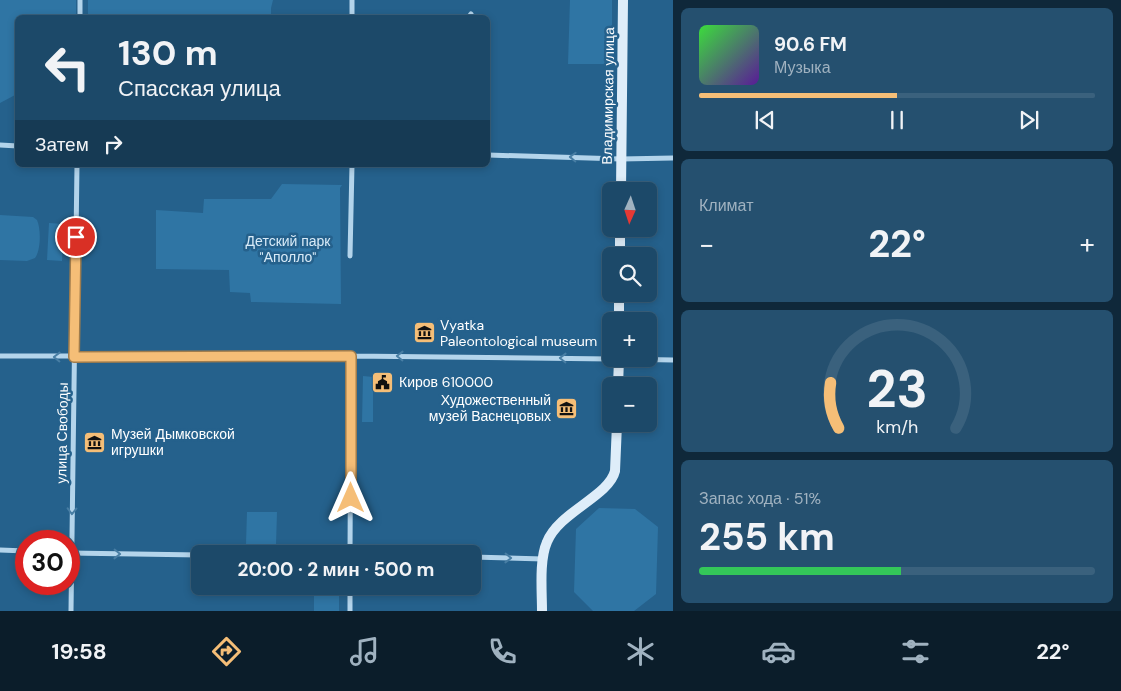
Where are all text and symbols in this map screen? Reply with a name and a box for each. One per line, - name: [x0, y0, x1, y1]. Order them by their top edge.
- street label: Владимирская улица: [598, 27, 618, 165]
- text: 130 m: [118, 30, 218, 76]
- text: 90.6 FM: [774, 32, 847, 57]
- icon: left: [35, 35, 100, 100]
- text: Музыка: [774, 57, 831, 78]
- text: Спасская улица: [118, 74, 281, 103]
- icon: previous: [751, 106, 779, 134]
- icon: pause: [883, 106, 911, 134]
- icon: next: [1015, 106, 1043, 134]
- icon: right: [99, 130, 127, 158]
- text: Затем: [35, 132, 89, 157]
- one-way arrow: [568, 152, 576, 163]
- north arrow: [602, 182, 658, 238]
- map controls: [602, 182, 657, 432]
- text: Климат: [699, 195, 753, 216]
- pin: [55, 216, 97, 258]
- text: 22°: [868, 219, 926, 269]
- icon: arrive: [62, 223, 90, 251]
- text: −: [699, 226, 714, 263]
- text: +: [1080, 226, 1095, 263]
- park label: Детский парк "Аполло": [246, 232, 331, 266]
- button: search: [602, 247, 657, 302]
- button: +: [602, 312, 657, 367]
- place label: Vyatka Paleontological museum: [440, 316, 597, 350]
- museum icon: Vyatka Paleontological museum: [412, 321, 436, 345]
- one-way arrow: [53, 351, 61, 362]
- one-way arrow: [396, 351, 404, 362]
- one-way arrow: [558, 353, 566, 363]
- text: 23: [866, 355, 928, 423]
- public building icon: Киров 610000: [371, 370, 395, 394]
- place label: Киров 610000: [399, 373, 493, 391]
- button: −: [602, 377, 657, 432]
- street label: улица Свободы: [52, 382, 72, 484]
- place label: Художественный музей Васнецовых: [429, 391, 551, 425]
- museum icon: Художественный музей Васнецовых: [555, 396, 579, 420]
- text: km/h: [876, 415, 918, 439]
- place label: Музей Дымковской игрушки: [111, 425, 235, 459]
- museum icon: Музей Дымковской игрушки: [83, 430, 107, 454]
- position arrow: [324, 471, 376, 523]
- text: Запас хода · 51%: [699, 488, 821, 509]
- one-way arrow: [67, 507, 77, 515]
- text: 255 km: [699, 512, 835, 562]
- speed limit sign: 30: [15, 530, 80, 595]
- one-way arrow: [114, 549, 122, 559]
- one-way arrow: [504, 553, 512, 563]
- text: 20:00 · 2 мин · 500 m: [238, 557, 434, 582]
- icon: directions: [209, 634, 244, 669]
- icon: music: [347, 634, 382, 669]
- icon: phone: [485, 634, 520, 669]
- icon: climate: [623, 634, 658, 669]
- icon: car: [761, 634, 796, 669]
- icon: filters: [898, 634, 933, 669]
- text: 19:58: [51, 637, 107, 666]
- text: 22°: [1036, 637, 1070, 666]

